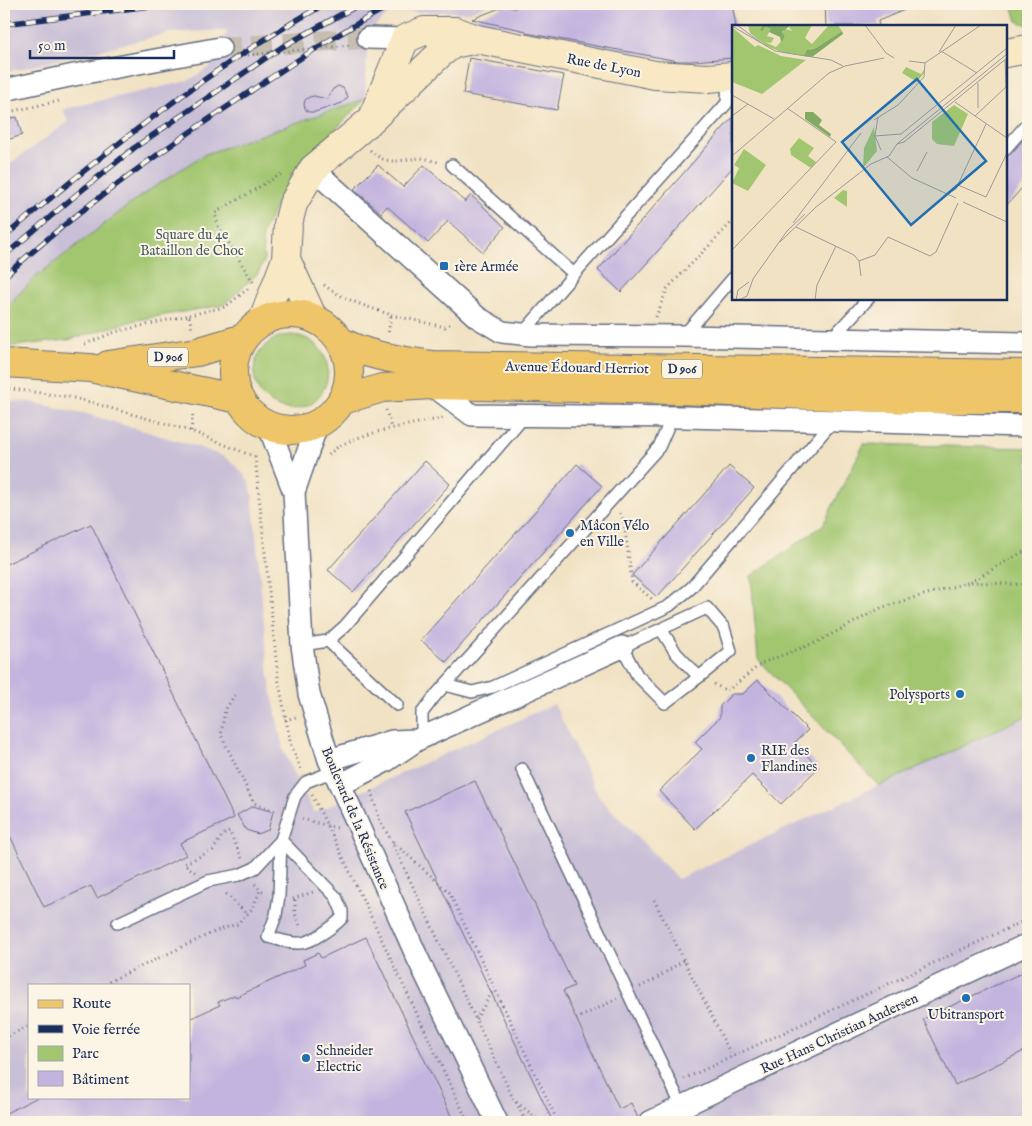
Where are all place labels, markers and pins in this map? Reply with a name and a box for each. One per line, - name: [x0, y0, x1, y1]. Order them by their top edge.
- place label: 1ère Armée: [454, 258, 519, 276]
- marker: 1ère Armée: [438, 260, 450, 272]
- place label: Mâcon Vélo en Ville: [580, 517, 650, 551]
- marker: Mâcon Vélo en Ville: [564, 527, 576, 539]
- place label: Polysports: [889, 686, 950, 704]
- marker: Polysports: [954, 688, 966, 700]
- place label: RIE des Flandines: [761, 742, 817, 776]
- marker: RIE des Flandines: [745, 752, 757, 764]
- marker: Ubitransport: [960, 992, 972, 1004]
- place label: Ubitransport: [928, 1006, 1005, 1024]
- place label: Schneider Electric: [316, 1042, 373, 1076]
- marker: Schneider Electric: [300, 1052, 312, 1064]

